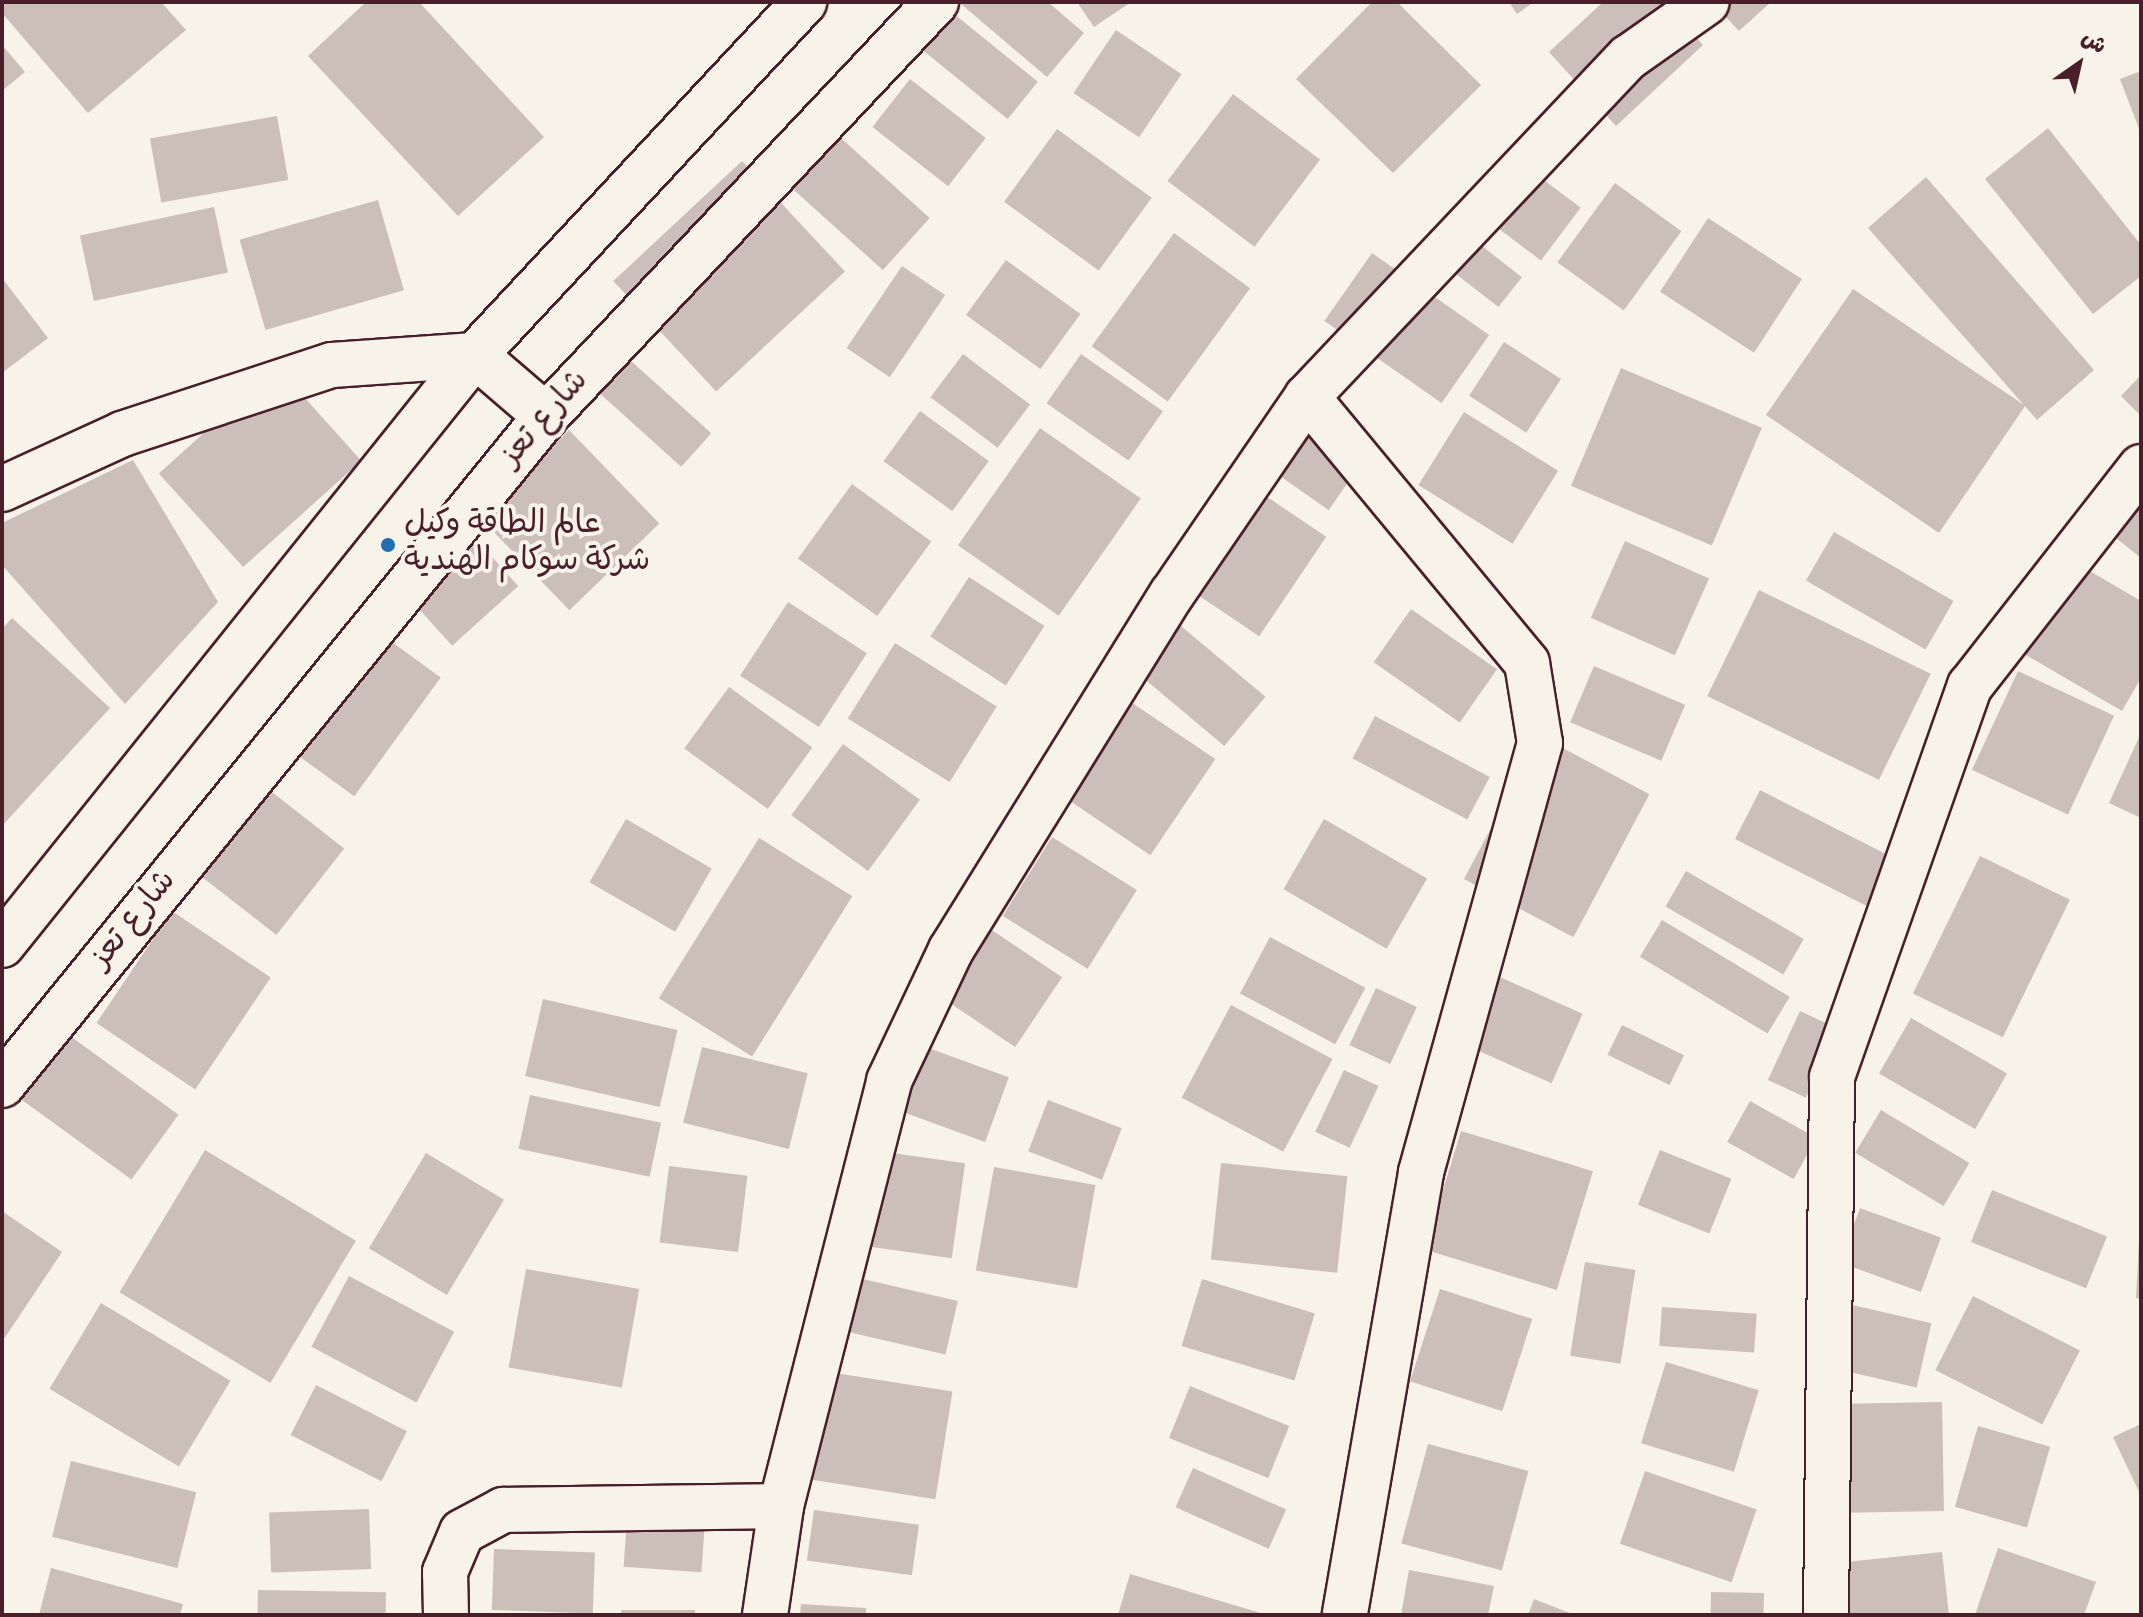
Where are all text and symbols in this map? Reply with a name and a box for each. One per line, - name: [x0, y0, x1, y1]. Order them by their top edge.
- north arrow: [2039, 24, 2119, 104]
- text: ش: [2074, 24, 2111, 63]
- street label: شارع تعز: [493, 364, 599, 476]
- place label: عالم الطاقة وكيل شركة سوكام الهندية: [404, 508, 650, 583]
- marker: عالم الطاقة وكيل شركة سوكام الهندية: [379, 536, 397, 554]
- street label: شارع تعز: [84, 864, 186, 978]

